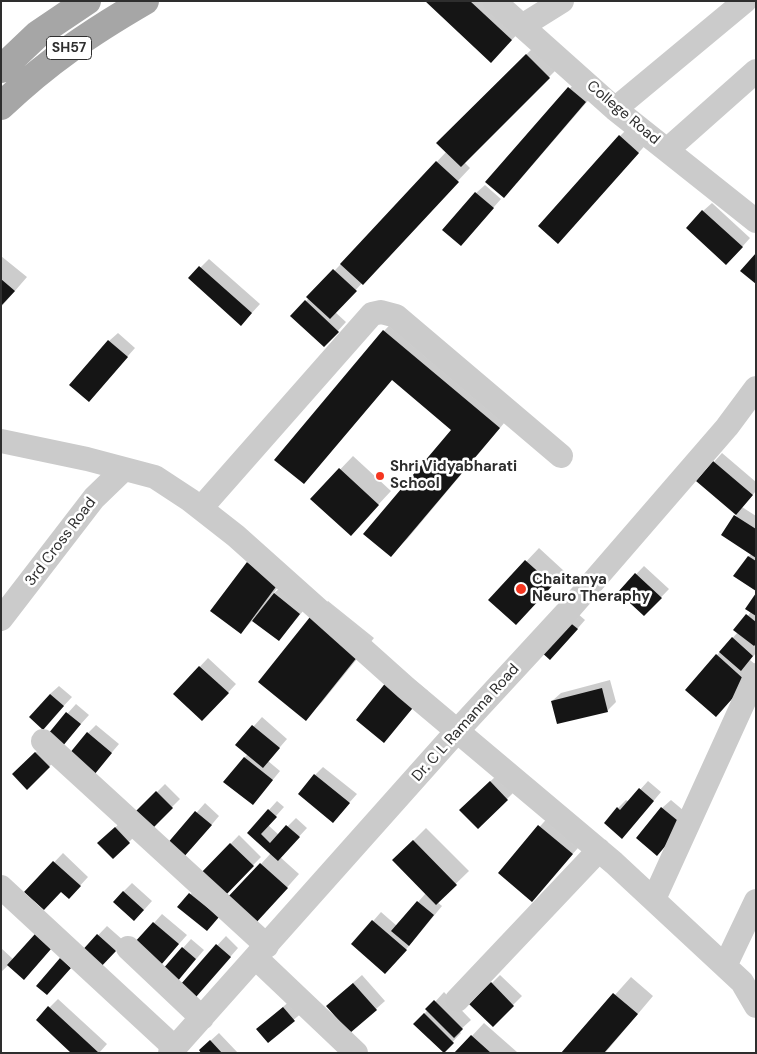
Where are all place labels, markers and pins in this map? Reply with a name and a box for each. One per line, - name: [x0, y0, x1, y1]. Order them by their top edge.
- place label: Shri Vidyabharati School: [390, 458, 517, 493]
- marker: Shri Vidyabharati School: [374, 470, 386, 482]
- place label: Chaitanya Neuro Theraphy: [532, 571, 650, 606]
- marker: Chaitanya Neuro Theraphy: [514, 582, 528, 596]

